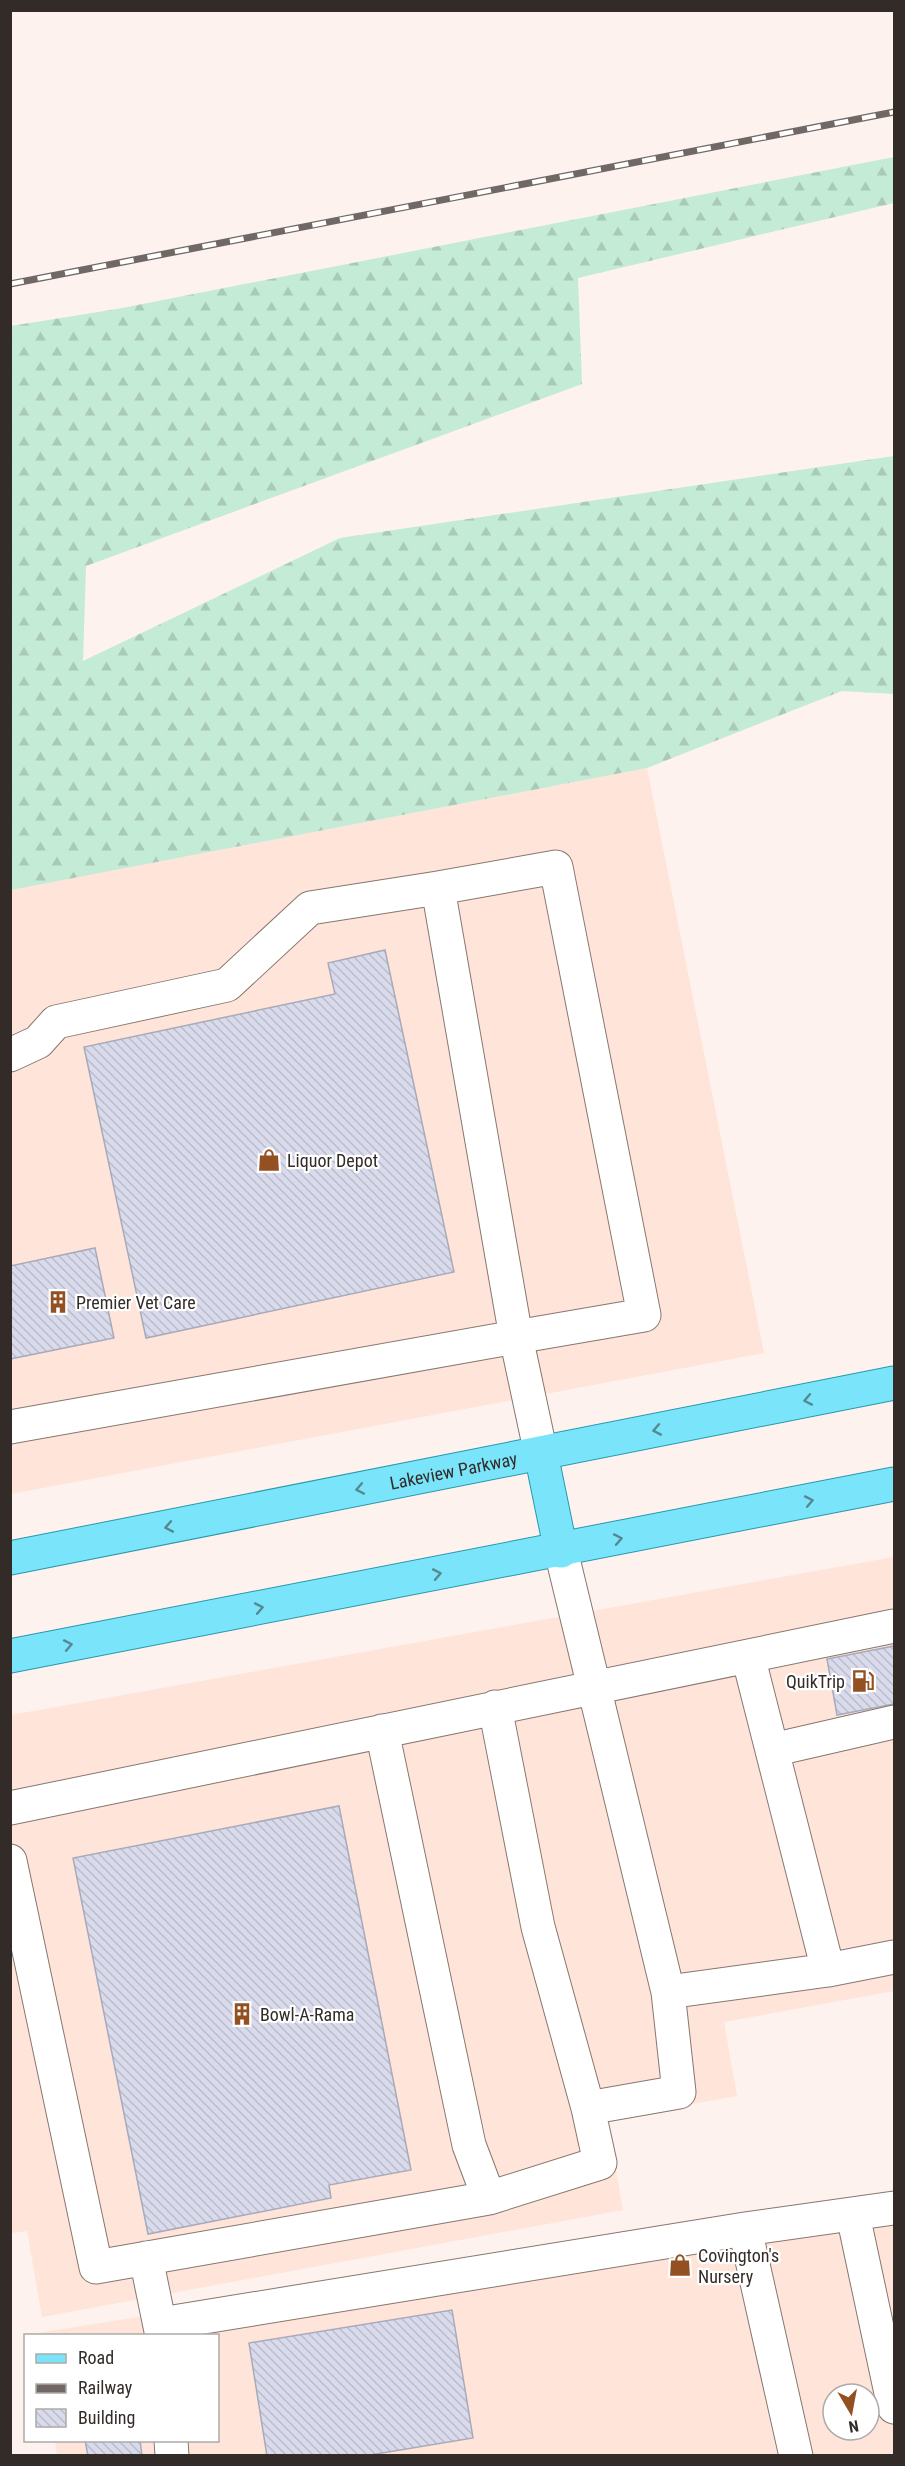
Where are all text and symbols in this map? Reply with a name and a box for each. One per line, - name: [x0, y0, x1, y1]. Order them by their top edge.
- shop icon: Liquor Depot: [256, 1147, 282, 1173]
- place label: Liquor Depot: [287, 1150, 378, 1171]
- building icon: Premier Vet Care: [45, 1289, 71, 1315]
- place label: Premier Vet Care: [76, 1292, 196, 1313]
- one-way arrow: [804, 1393, 814, 1406]
- one-way arrow: [653, 1423, 663, 1436]
- street label: Lakeview Parkway: [388, 1447, 519, 1493]
- one-way arrow: [355, 1482, 365, 1495]
- one-way arrow: [804, 1495, 814, 1508]
- one-way arrow: [164, 1520, 174, 1533]
- one-way arrow: [613, 1533, 623, 1546]
- one-way arrow: [432, 1568, 442, 1581]
- one-way arrow: [254, 1602, 264, 1615]
- one-way arrow: [63, 1639, 73, 1652]
- fuel station icon: QuikTrip: [850, 1668, 876, 1694]
- place label: QuikTrip: [786, 1671, 845, 1692]
- building icon: Bowl-A-Rama: [229, 2001, 255, 2027]
- place label: Bowl-A-Rama: [260, 2004, 354, 2025]
- place label: Covington's Nursery: [698, 2245, 779, 2287]
- shop icon: Covington's Nursery: [667, 2252, 693, 2278]
- legend: [24, 2334, 219, 2442]
- text: Road: [78, 2347, 114, 2368]
- text: Railway: [78, 2377, 133, 2398]
- north arrow: [821, 2382, 881, 2442]
- text: Building: [78, 2407, 135, 2428]
- text: N: [847, 2416, 860, 2436]

